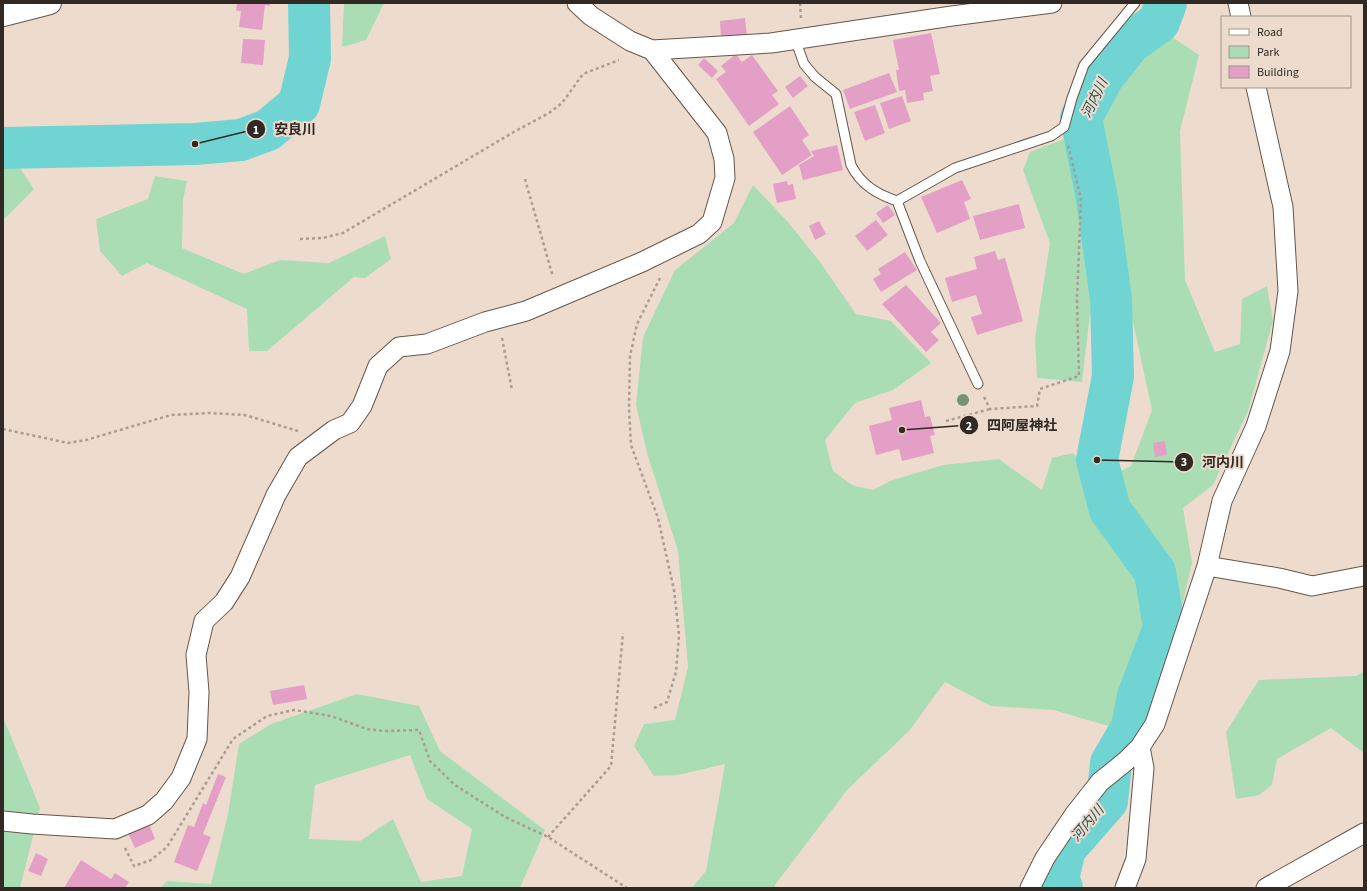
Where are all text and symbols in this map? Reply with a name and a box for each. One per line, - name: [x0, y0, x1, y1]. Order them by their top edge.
- legend: [1221, 16, 1351, 88]
- text: Road: [1257, 24, 1283, 41]
- text: Park: [1257, 44, 1279, 61]
- text: Building: [1257, 64, 1299, 81]
- water label: 河内川: [1077, 73, 1114, 122]
- callout: 安良川: [246, 116, 324, 142]
- text: 安良川: [274, 120, 316, 140]
- text: 1: [253, 122, 259, 139]
- callout: 四阿屋神社: [959, 412, 1065, 438]
- text: 四阿屋神社: [987, 416, 1057, 436]
- text: 2: [966, 418, 972, 435]
- callout: 河内川: [1174, 449, 1252, 475]
- text: 河内川: [1202, 453, 1244, 473]
- text: 3: [1181, 454, 1187, 471]
- water label: 河内川: [1066, 800, 1110, 846]

